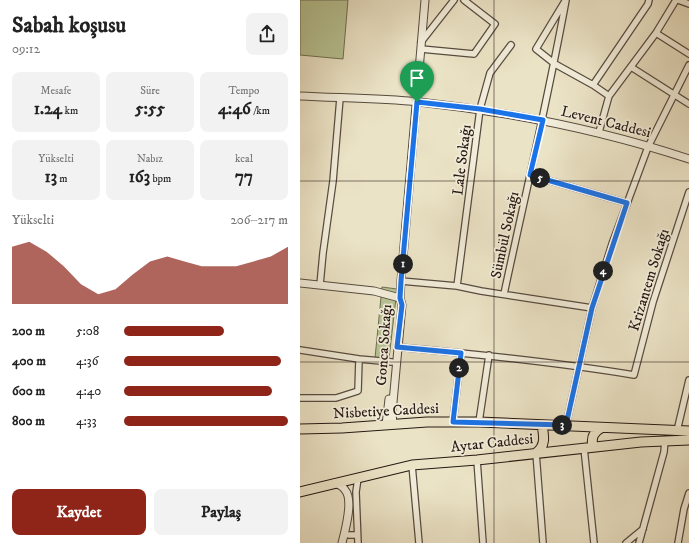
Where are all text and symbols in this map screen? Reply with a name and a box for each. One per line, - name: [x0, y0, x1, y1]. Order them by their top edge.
- text: Sabah koşusu: [12, 12, 126, 39]
- button: share: [246, 13, 288, 55]
- text: 09:12: [12, 41, 40, 57]
- pin: [400, 61, 434, 102]
- icon: arrive: [406, 67, 428, 89]
- text: Mesafe: [41, 84, 71, 98]
- text: Süre: [140, 84, 160, 98]
- text: Tempo: [229, 84, 259, 98]
- text: 1.24: [34, 98, 62, 120]
- text: 5:55: [135, 98, 165, 120]
- text: 4:46: [218, 98, 251, 120]
- street label: Levent Caddesi: [559, 102, 653, 142]
- text: km: [62, 104, 78, 118]
- text: /km: [251, 104, 270, 118]
- street label: Lale Sokağı: [448, 123, 476, 196]
- text: Yükselti: [38, 152, 74, 166]
- text: Nabız: [137, 152, 163, 166]
- text: kcal: [235, 152, 253, 166]
- text: 13: [44, 166, 57, 188]
- text: 163: [129, 166, 150, 188]
- text: 77: [235, 166, 253, 188]
- pin: 5: [530, 168, 550, 188]
- text: 5: [537, 171, 543, 185]
- text: m: [57, 172, 68, 186]
- text: bpm: [150, 172, 171, 186]
- street label: Sümbül Sokağı: [487, 190, 524, 280]
- text: Yükselti: [12, 212, 54, 228]
- text: 206–217 m: [230, 212, 288, 228]
- street label: Krizantem Sokağı: [624, 226, 674, 334]
- pin: 1: [393, 254, 413, 274]
- text: 1: [401, 257, 405, 271]
- pin: 4: [593, 261, 613, 281]
- text: 4: [600, 264, 606, 278]
- street label: Gonca Sokağı: [372, 303, 396, 386]
- text: 200 m: [12, 323, 45, 339]
- text: 5:08: [76, 323, 99, 339]
- text: 400 m: [12, 353, 46, 369]
- text: 4:36: [76, 353, 99, 369]
- pin: 2: [449, 358, 469, 378]
- text: 2: [456, 361, 462, 375]
- text: 600 m: [12, 383, 45, 399]
- text: 4:40: [76, 383, 101, 399]
- street label: Nisbetiye Caddesi: [333, 399, 440, 423]
- text: 800 m: [12, 413, 45, 429]
- text: 4:33: [76, 413, 97, 429]
- pin: 3: [552, 415, 572, 435]
- text: 3: [560, 418, 564, 432]
- street label: Aytar Caddesi: [450, 429, 534, 457]
- button: Kaydet: [12, 489, 146, 535]
- button: Paylaş: [154, 489, 288, 535]

